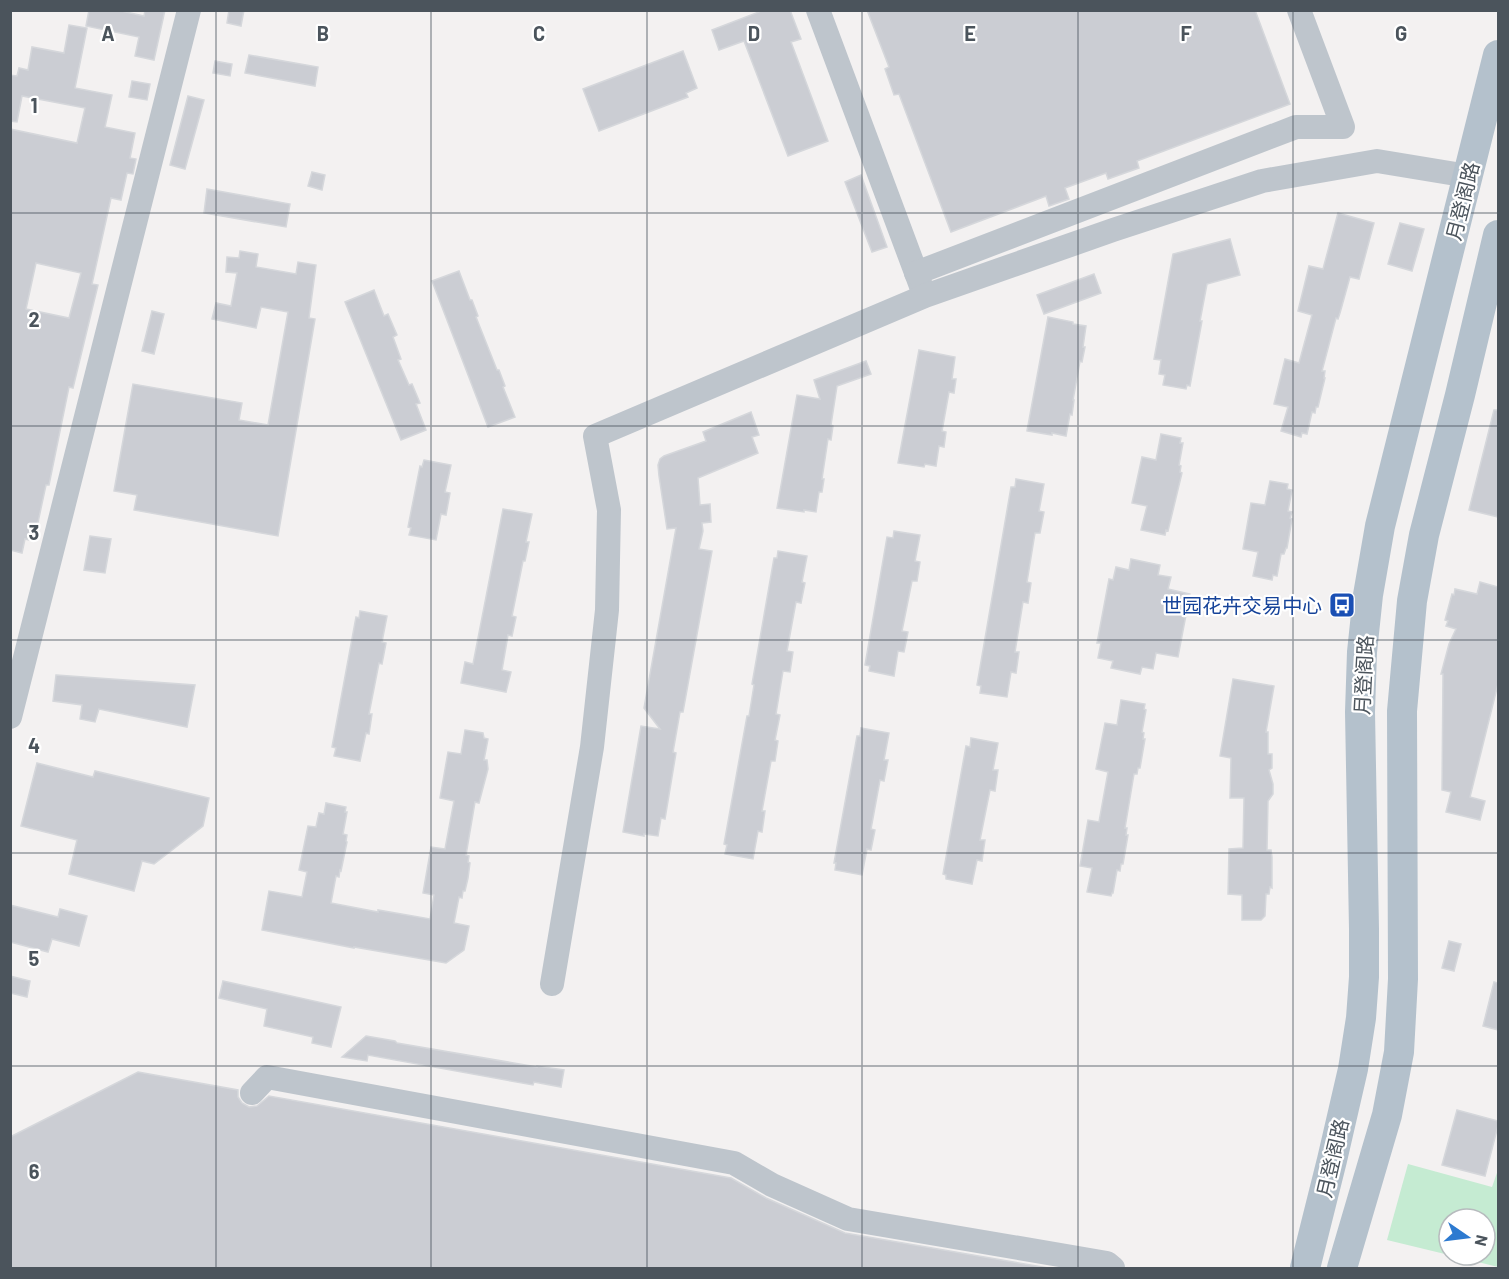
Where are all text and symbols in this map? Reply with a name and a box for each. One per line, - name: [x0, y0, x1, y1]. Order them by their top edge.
- text: A: [101, 21, 115, 45]
- text: B: [317, 21, 329, 45]
- text: C: [533, 21, 545, 45]
- text: D: [748, 21, 760, 45]
- text: E: [964, 21, 976, 45]
- text: F: [1180, 21, 1192, 45]
- text: G: [1395, 21, 1407, 45]
- text: 1: [30, 93, 38, 117]
- street label: 月登阁路: [1441, 159, 1483, 243]
- text: 2: [28, 307, 40, 331]
- text: 3: [29, 520, 39, 544]
- bus stop icon: 世园花卉交易中心: [1327, 590, 1357, 620]
- place label: 世园花卉交易中心: [1162, 593, 1322, 617]
- street label: 月登阁路: [1349, 634, 1377, 716]
- text: 4: [28, 733, 40, 757]
- text: 5: [29, 946, 40, 970]
- street label: 月登阁路: [1311, 1116, 1353, 1200]
- text: 6: [29, 1159, 40, 1183]
- north arrow: [1437, 1207, 1497, 1267]
- text: N: [1472, 1233, 1493, 1248]

